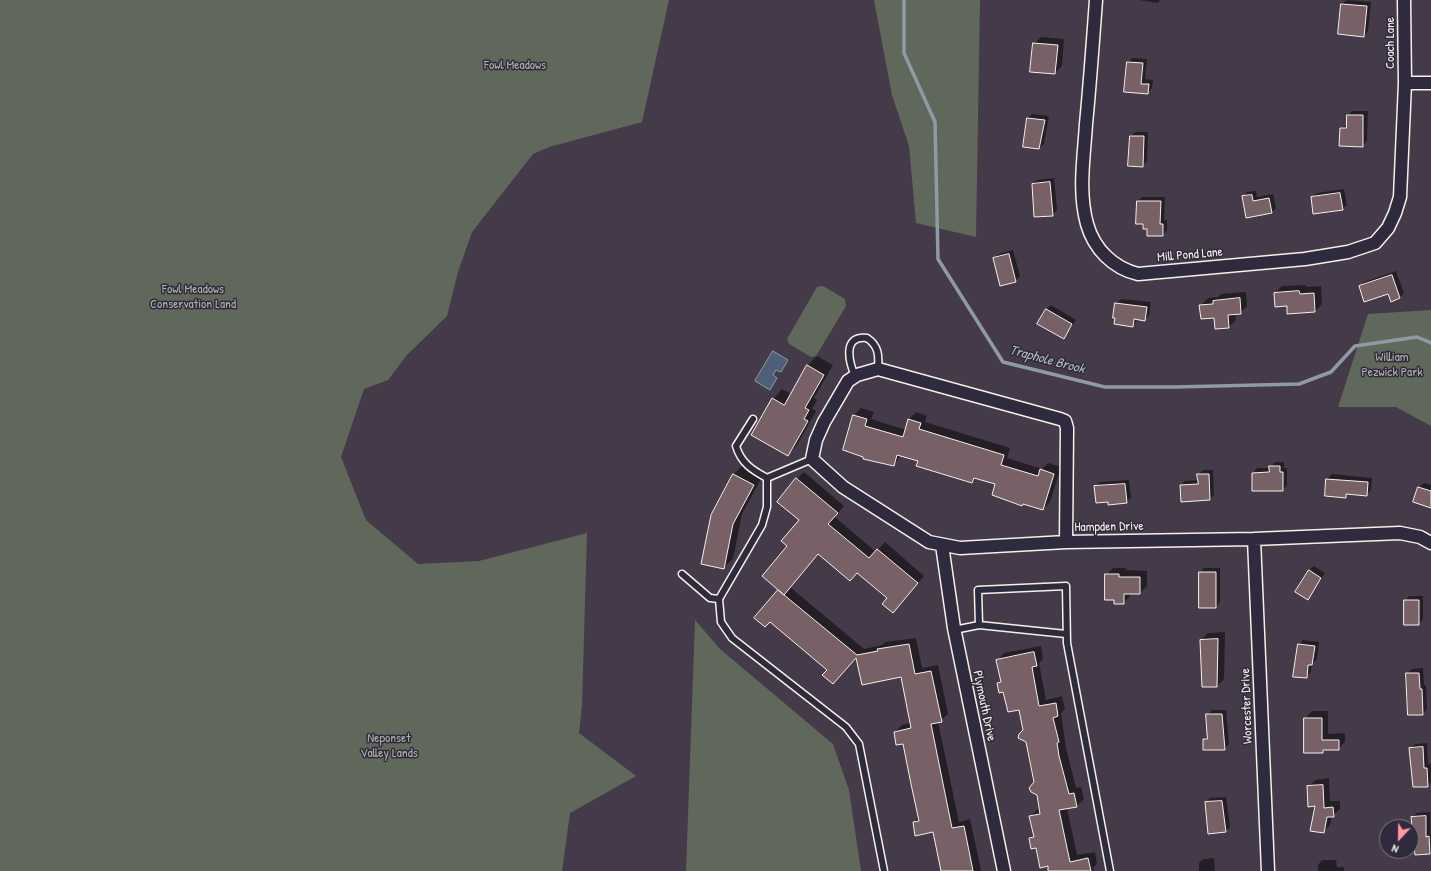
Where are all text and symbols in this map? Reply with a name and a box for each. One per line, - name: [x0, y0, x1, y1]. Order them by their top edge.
- street label: Coach Lane: [1383, 17, 1399, 69]
- park label: Fowl Meadows: [484, 58, 546, 74]
- street label: Mill Pond Lane: [1157, 244, 1223, 266]
- park label: Fowl Meadows Conservation Land: [150, 282, 236, 313]
- water label: Traphole Brook: [1008, 342, 1086, 378]
- park label: William Pezwick Park: [1361, 350, 1423, 381]
- street label: Hampden Drive: [1074, 519, 1144, 535]
- street label: Worcester Drive: [1238, 668, 1256, 744]
- street label: Plymouth Drive: [969, 669, 999, 743]
- park label: Neponset Valley Lands: [360, 731, 418, 762]
- north arrow: [1379, 819, 1419, 859]
- text: N: [1390, 842, 1400, 857]

